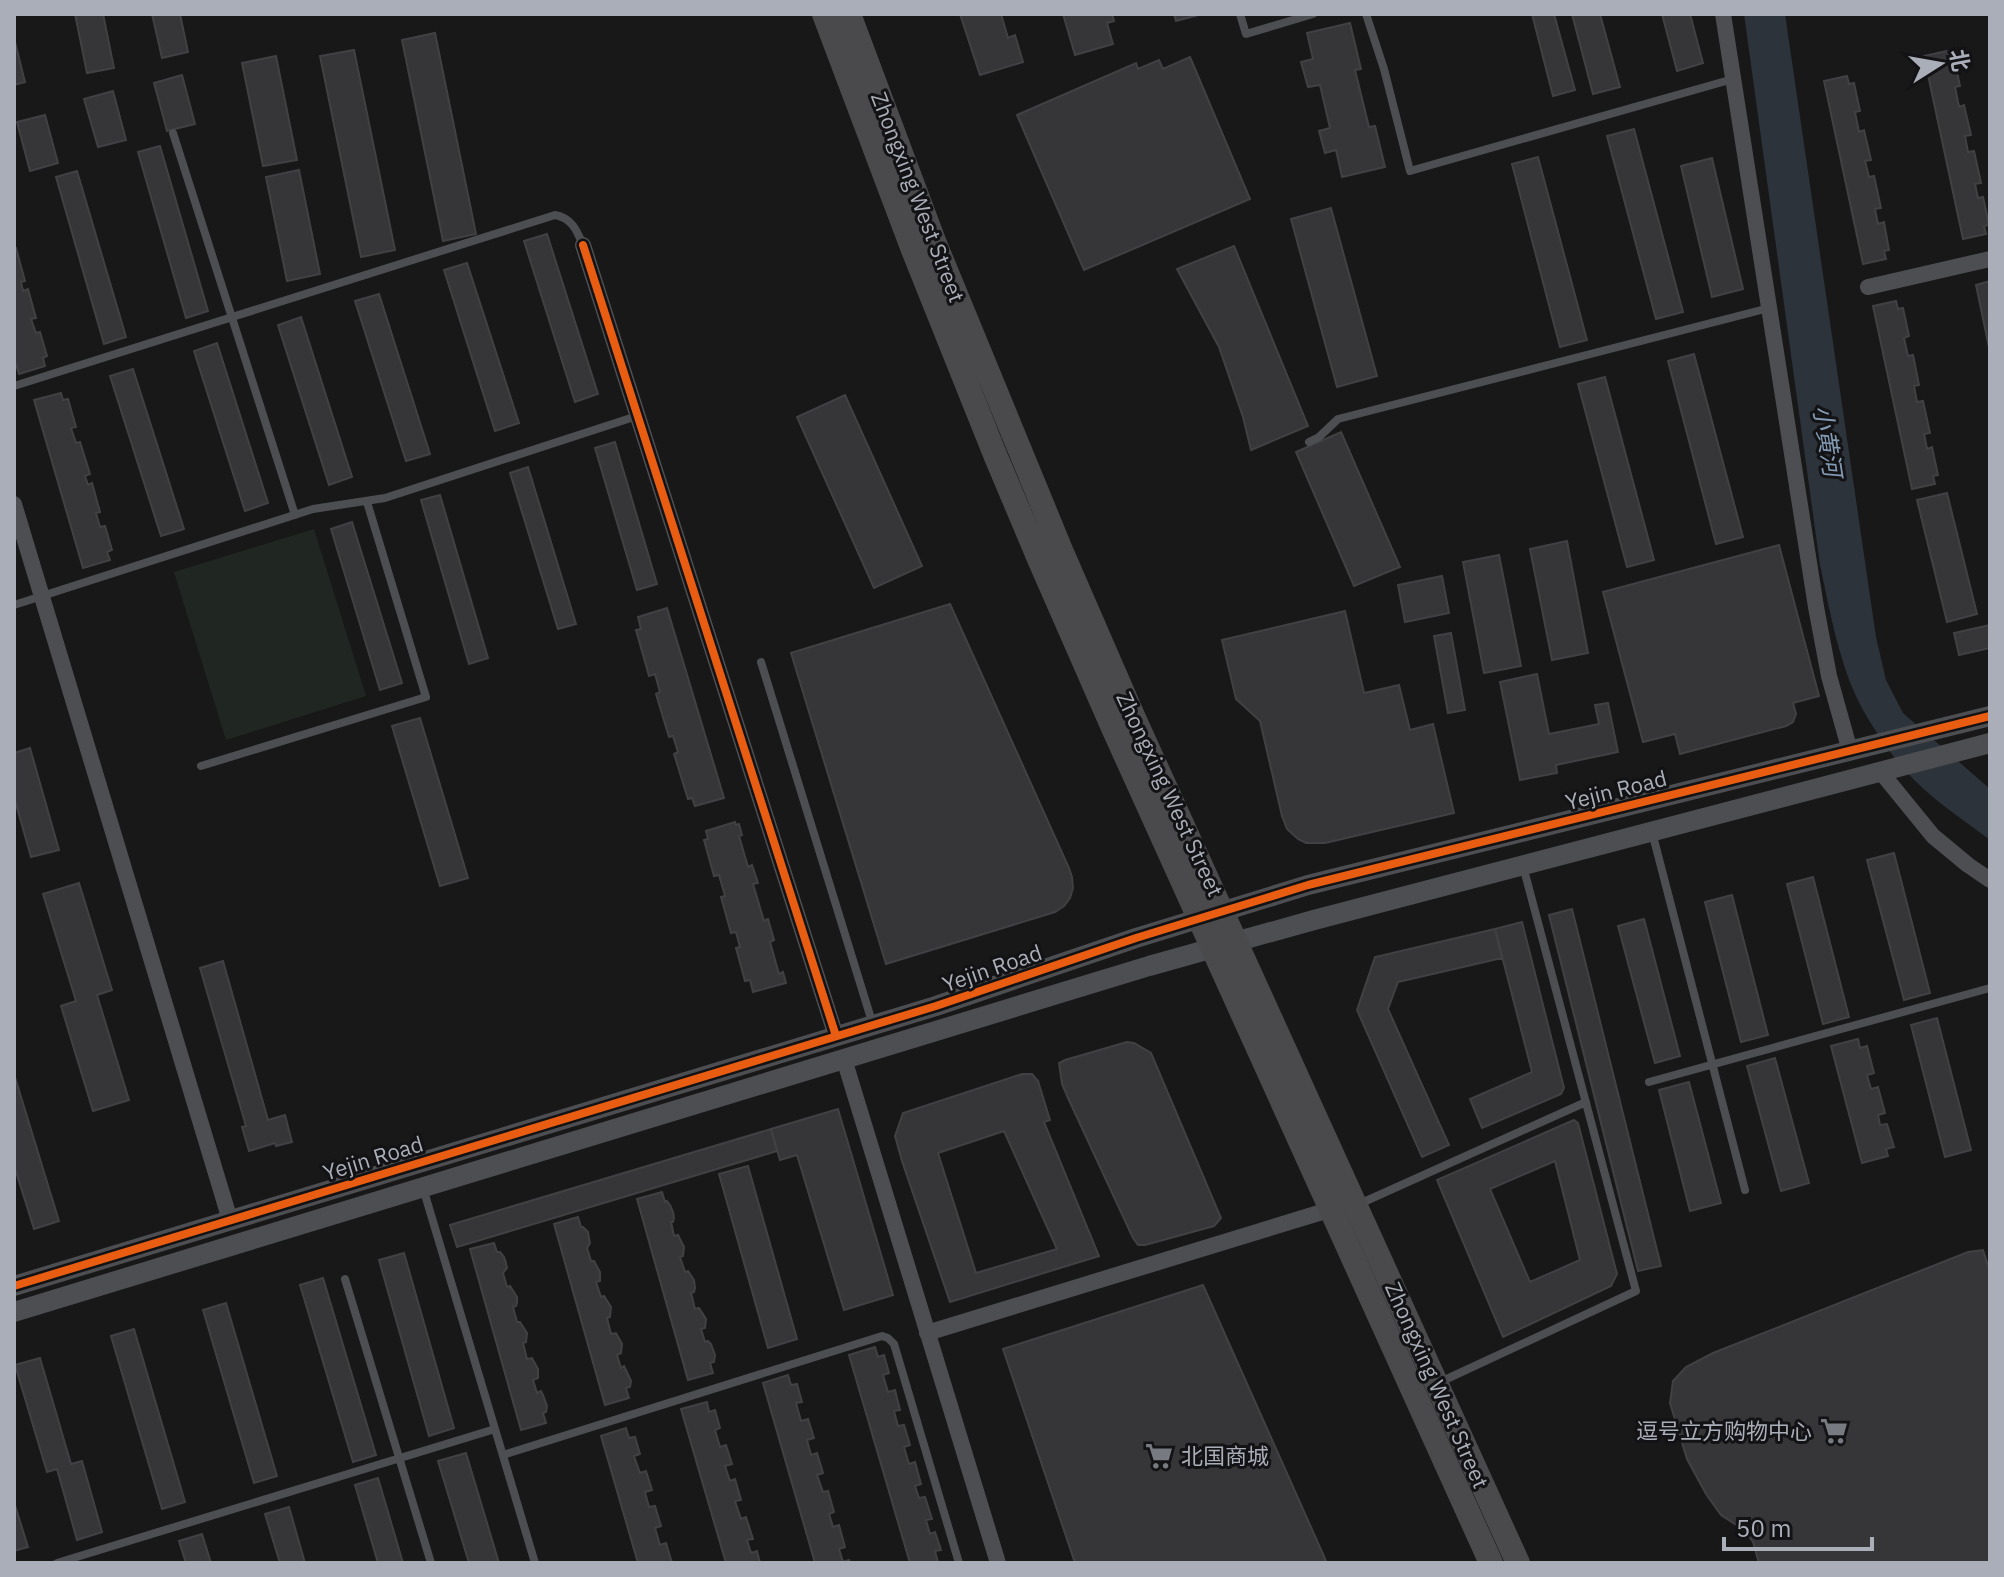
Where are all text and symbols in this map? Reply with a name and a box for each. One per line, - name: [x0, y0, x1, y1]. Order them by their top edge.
- north arrow: [1900, 24, 1980, 104]
- text: 北: [1944, 47, 1976, 74]
- street label: Zhongxing West Street: [865, 88, 972, 306]
- water label: 小黄河: [1807, 403, 1850, 483]
- street label: Zhongxing West Street: [1110, 687, 1231, 901]
- street label: Yejin Road: [1562, 763, 1670, 816]
- street label: Yejin Road: [938, 937, 1045, 998]
- street label: Yejin Road: [319, 1129, 426, 1186]
- street label: Zhongxing West Street: [1379, 1277, 1496, 1492]
- place label: 逗号立方购物中心: [1636, 1416, 1812, 1445]
- supermarket icon: 逗号立方购物中心: [1819, 1416, 1849, 1446]
- supermarket icon: 北国商城: [1144, 1441, 1174, 1471]
- place label: 北国商城: [1181, 1441, 1269, 1470]
- scale bar: [1724, 1501, 1872, 1551]
- text: 50 m: [1736, 1512, 1791, 1544]

